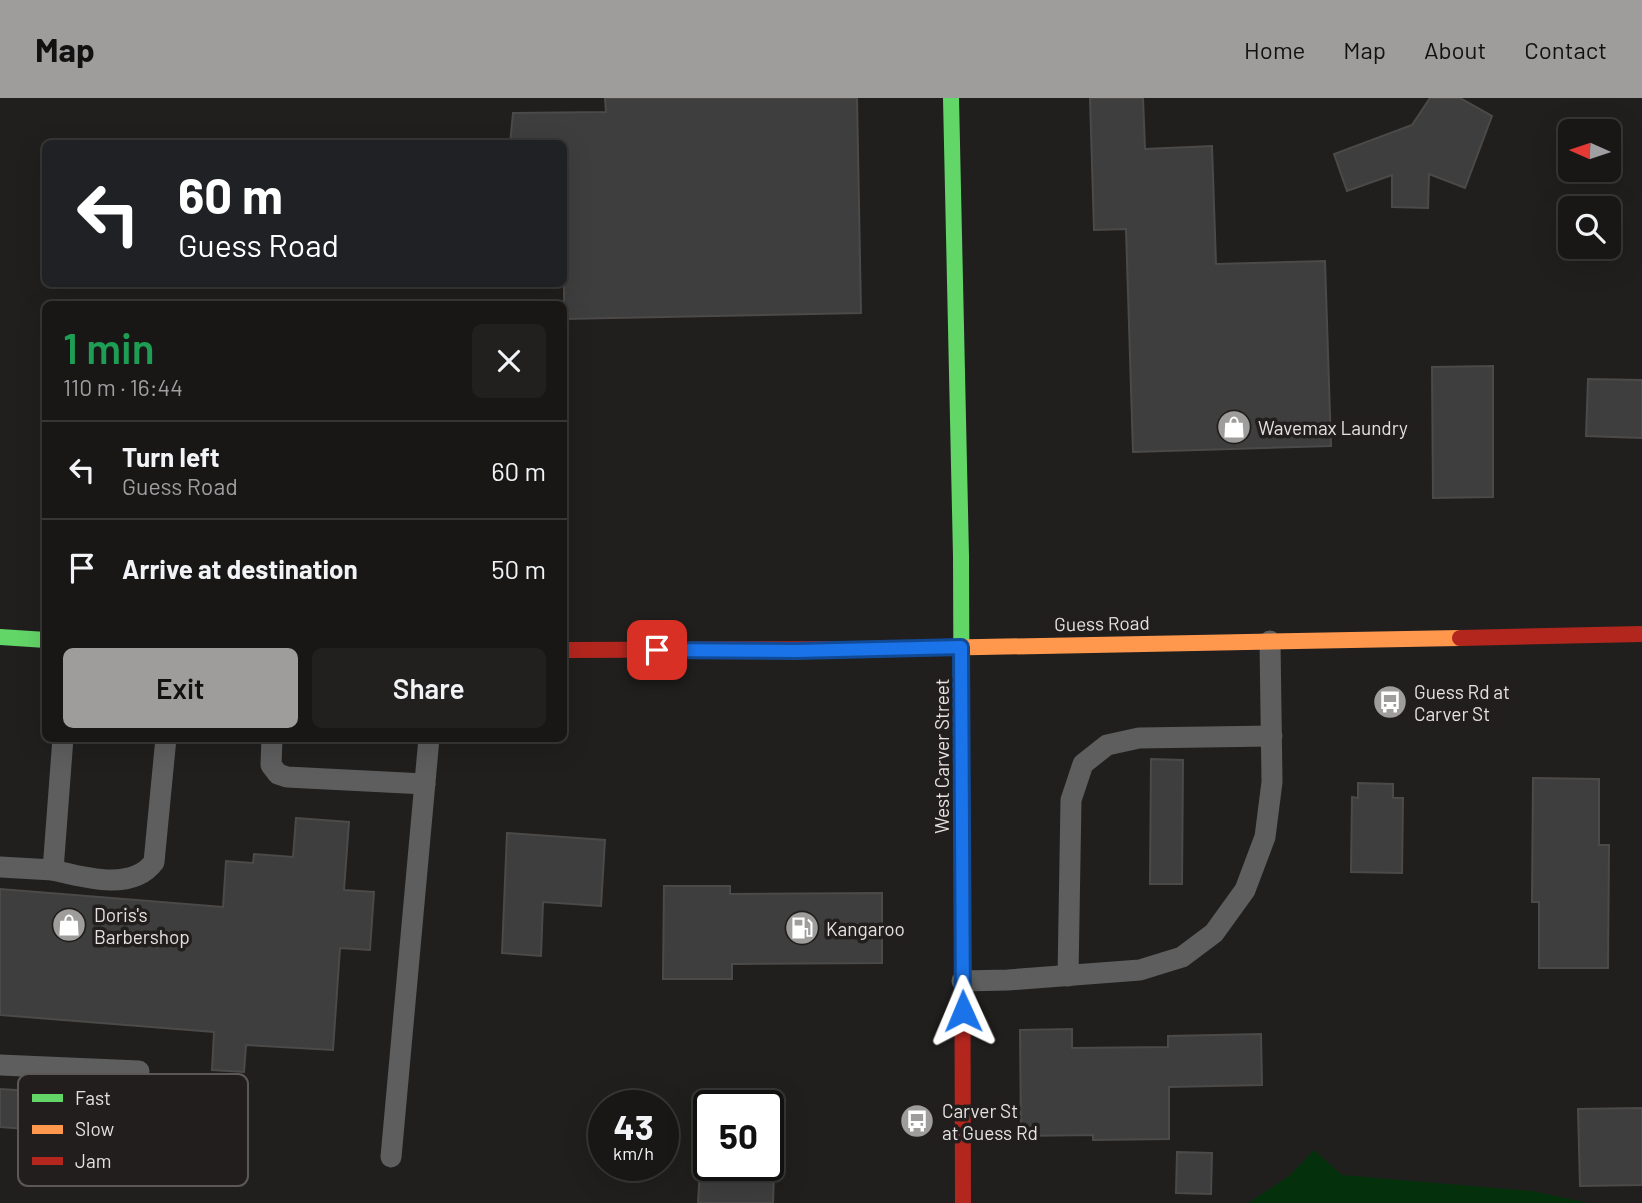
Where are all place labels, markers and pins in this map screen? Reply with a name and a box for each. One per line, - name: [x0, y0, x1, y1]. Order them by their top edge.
- shop icon: Wavemax Laundry: [1215, 408, 1253, 446]
- place label: Wavemax Laundry: [1258, 416, 1408, 439]
- pin: [627, 620, 687, 680]
- place label: Guess Rd at Carver St: [1414, 680, 1510, 725]
- bus stop icon: Guess Rd at Carver St: [1371, 683, 1409, 721]
- place label: Doris's Barbershop: [94, 903, 190, 948]
- shop icon: Doris's Barbershop: [50, 906, 88, 944]
- fuel station icon: Kangaroo: [783, 909, 821, 947]
- place label: Kangaroo: [826, 917, 905, 940]
- place label: Carver St at Guess Rd: [942, 1099, 1038, 1144]
- bus stop icon: Carver St at Guess Rd: [898, 1102, 936, 1140]

